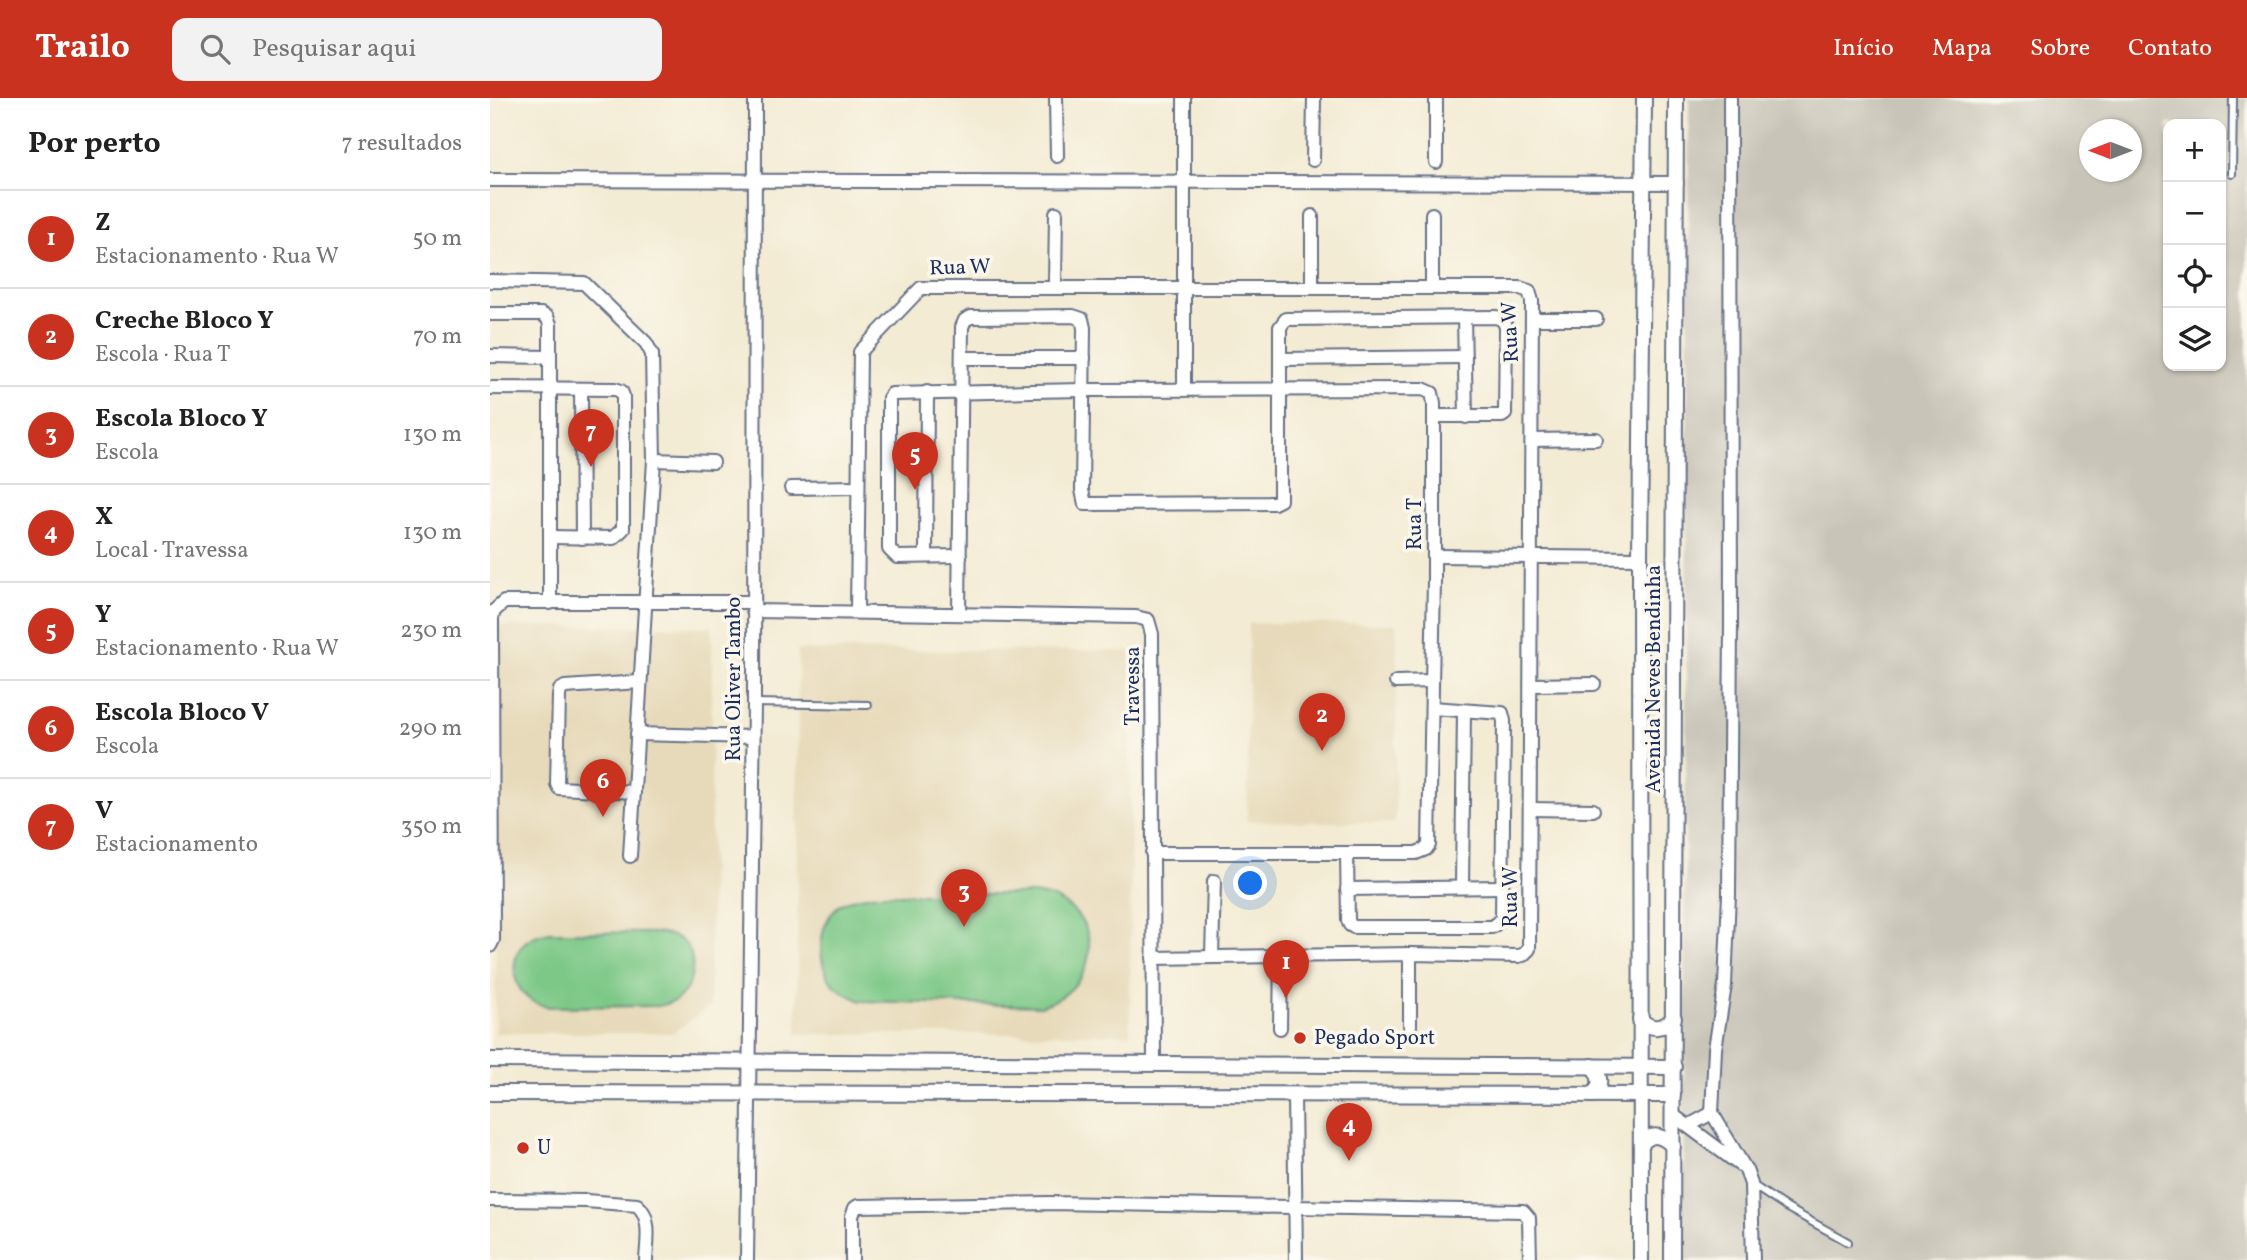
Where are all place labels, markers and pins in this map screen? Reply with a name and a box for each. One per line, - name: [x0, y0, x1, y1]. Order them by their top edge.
- pin: 7: [568, 409, 614, 467]
- pin: 5: [892, 432, 938, 490]
- pin: 2: [1299, 693, 1345, 751]
- pin: 6: [580, 759, 626, 817]
- pin: 3: [941, 869, 987, 927]
- pin: 1: [1263, 940, 1309, 998]
- place label: Pegado Sport: [1314, 1024, 1435, 1053]
- marker: Pegado Sport: [1292, 1030, 1308, 1046]
- pin: 4: [1326, 1103, 1372, 1161]
- place label: U: [537, 1134, 551, 1163]
- marker: U: [515, 1140, 531, 1156]

